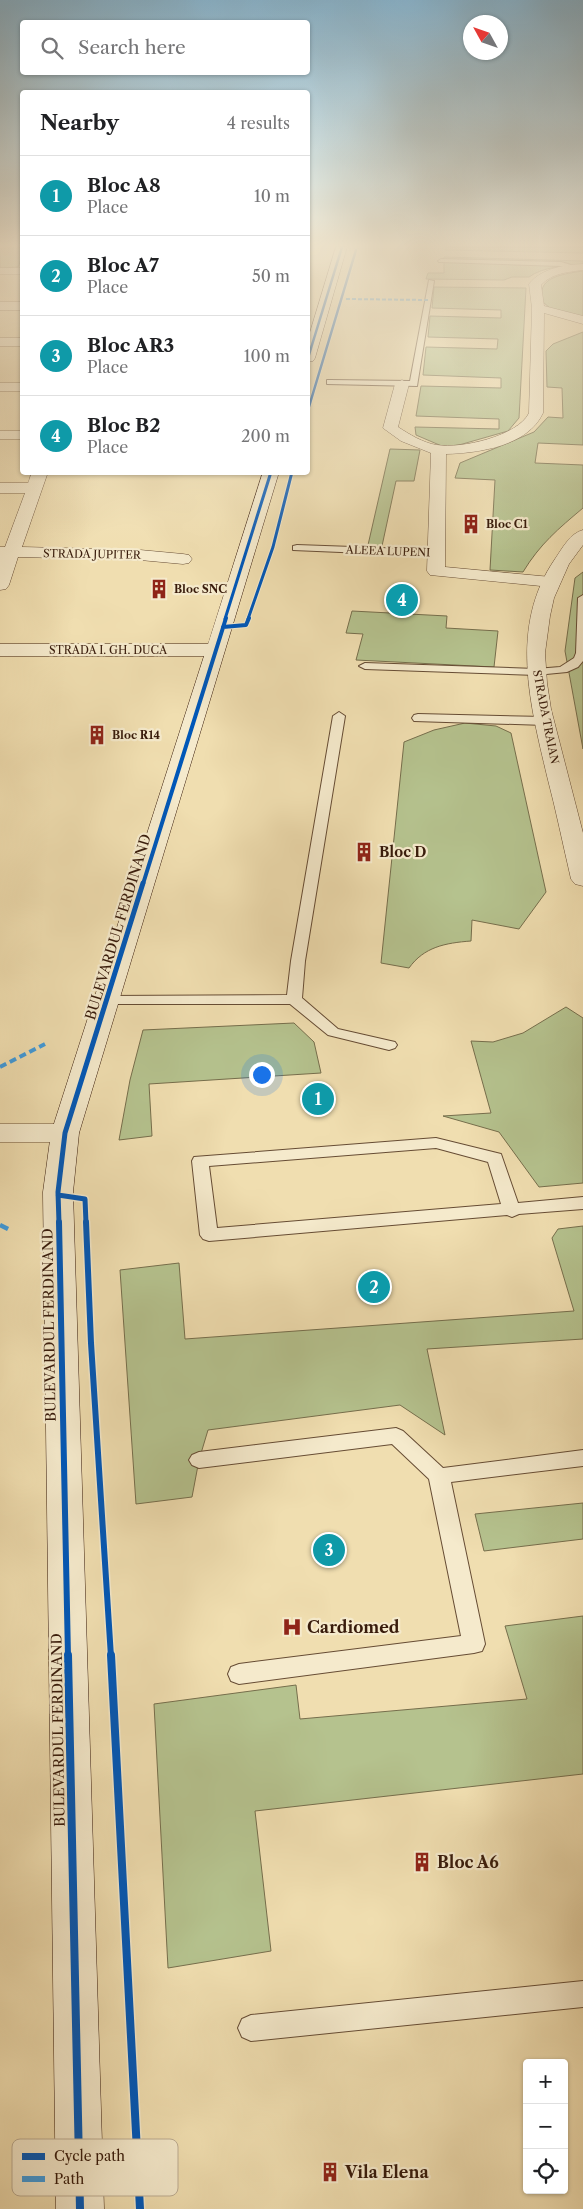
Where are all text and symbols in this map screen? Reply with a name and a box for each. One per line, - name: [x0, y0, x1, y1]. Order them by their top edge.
- north arrow: [463, 15, 508, 60]
- search box: [20, 20, 310, 75]
- icon: search: [38, 34, 66, 62]
- text: Search here: [78, 36, 186, 59]
- text: Nearby: [40, 110, 119, 135]
- text: 4 results: [227, 113, 290, 133]
- text: Bloc A8: [87, 174, 161, 197]
- text: 1: [52, 186, 60, 206]
- text: 10 m: [254, 186, 290, 206]
- text: Place: [87, 197, 128, 217]
- text: Bloc A7: [87, 254, 159, 277]
- text: 2: [51, 266, 61, 286]
- text: 50 m: [252, 266, 290, 286]
- text: Place: [87, 277, 128, 297]
- text: Bloc AR3: [87, 334, 174, 357]
- text: 3: [51, 346, 61, 366]
- text: 100 m: [244, 346, 290, 366]
- text: Place: [87, 357, 128, 377]
- text: Bloc B2: [87, 414, 160, 437]
- text: 4: [51, 426, 61, 446]
- text: 200 m: [241, 426, 290, 446]
- text: Place: [87, 437, 128, 457]
- building icon: Bloc C1: [460, 513, 482, 535]
- place label: Bloc C1: [486, 517, 528, 531]
- street label: ALEEA LUPENI: [344, 542, 431, 559]
- street label: STRADA JUPITER: [43, 546, 142, 562]
- building icon: Bloc SNC: [148, 578, 170, 600]
- pin: 4: [386, 581, 418, 619]
- place label: Bloc SNC: [174, 582, 227, 596]
- street label: STRADA I. GH. DUCA: [49, 643, 168, 657]
- street label: STRADA TRAIAN: [530, 669, 562, 765]
- building icon: Bloc R14: [86, 724, 108, 746]
- place label: Bloc R14: [112, 728, 161, 742]
- street label: BULEVARDUL FERDINAND: [81, 832, 155, 1022]
- building icon: Bloc D: [353, 841, 375, 863]
- place label: Bloc D: [379, 843, 427, 861]
- your location: [249, 1062, 275, 1088]
- pin: 1: [302, 1080, 334, 1118]
- street label: BULEVARDUL FERDINAND: [38, 1228, 60, 1422]
- pin: 2: [358, 1268, 390, 1306]
- pin: 3: [313, 1531, 345, 1569]
- hospital icon: Cardiomed: [281, 1616, 303, 1638]
- place label: Cardiomed: [307, 1617, 400, 1637]
- street label: BULEVARDUL FERDINAND: [47, 1633, 69, 1827]
- building icon: Bloc A6: [411, 1851, 433, 1873]
- place label: Bloc A6: [437, 1852, 499, 1872]
- map controls: [523, 2059, 568, 2194]
- button: +: [523, 2059, 568, 2104]
- button: −: [523, 2104, 568, 2149]
- legend: [12, 2139, 178, 2196]
- text: Cycle path: [54, 2147, 125, 2165]
- button: locate: [523, 2149, 568, 2194]
- building icon: Vila Elena: [319, 2161, 341, 2183]
- place label: Vila Elena: [344, 2162, 429, 2182]
- text: Path: [54, 2170, 84, 2188]

